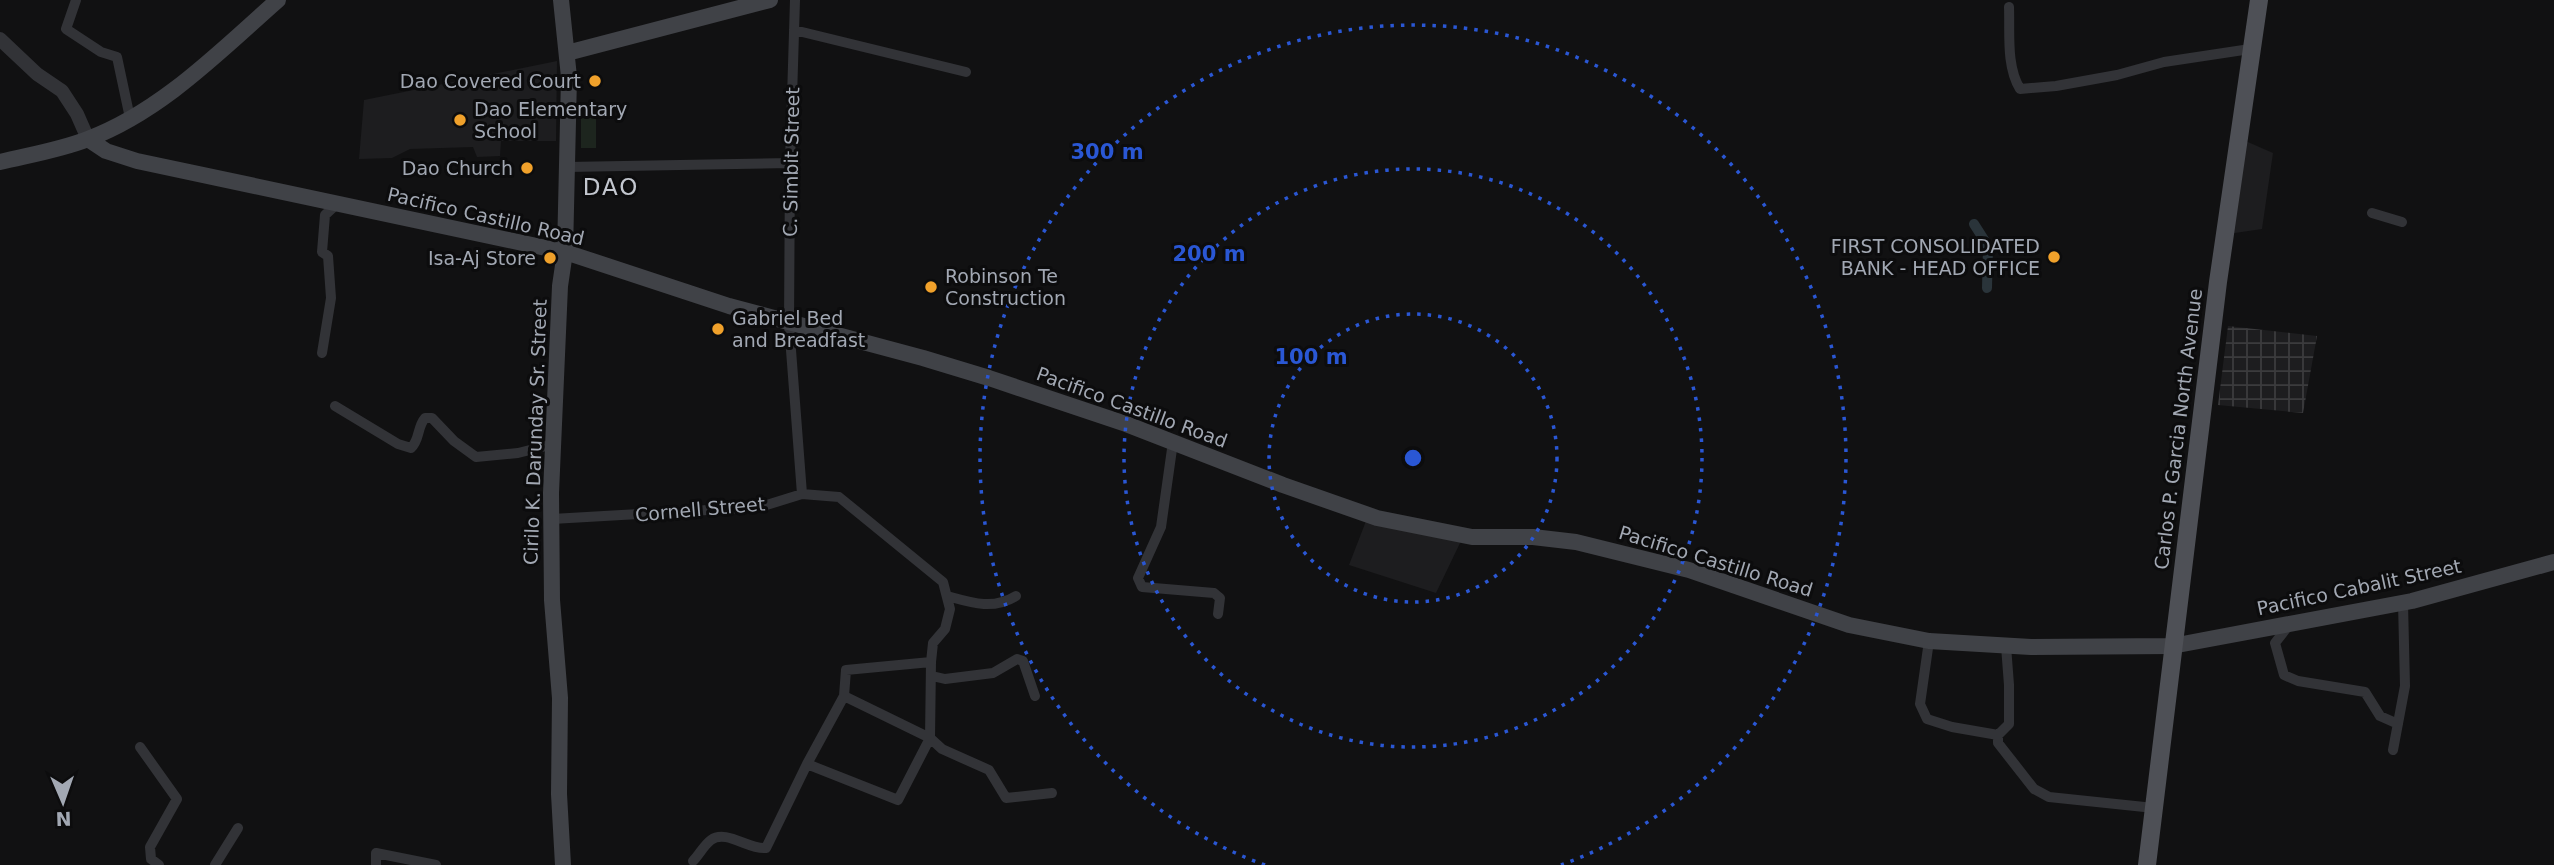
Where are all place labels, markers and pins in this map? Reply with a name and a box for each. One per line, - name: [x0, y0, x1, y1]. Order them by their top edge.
- place label: Dao Covered Court: [400, 70, 581, 92]
- marker: Dao Covered Court: [587, 73, 603, 89]
- place label: Dao Elementary School: [474, 98, 627, 142]
- marker: Dao Elementary School: [452, 112, 468, 128]
- place label: Dao Church: [402, 157, 513, 179]
- marker: Dao Church: [519, 160, 535, 176]
- place label: FIRST CONSOLIDATED BANK - HEAD OFFICE: [1831, 235, 2040, 279]
- place label: Isa-Aj Store: [428, 247, 536, 269]
- marker: FIRST CONSOLIDATED BANK - HEAD OFFICE: [2046, 249, 2062, 265]
- marker: Isa-Aj Store: [542, 250, 558, 266]
- place label: Robinson Te Construction: [945, 265, 1066, 309]
- marker: Robinson Te Construction: [923, 279, 939, 295]
- place label: Gabriel Bed and Breadfast: [732, 307, 865, 351]
- marker: Gabriel Bed and Breadfast: [710, 321, 726, 337]
- centre of rings: [1401, 446, 1425, 470]

